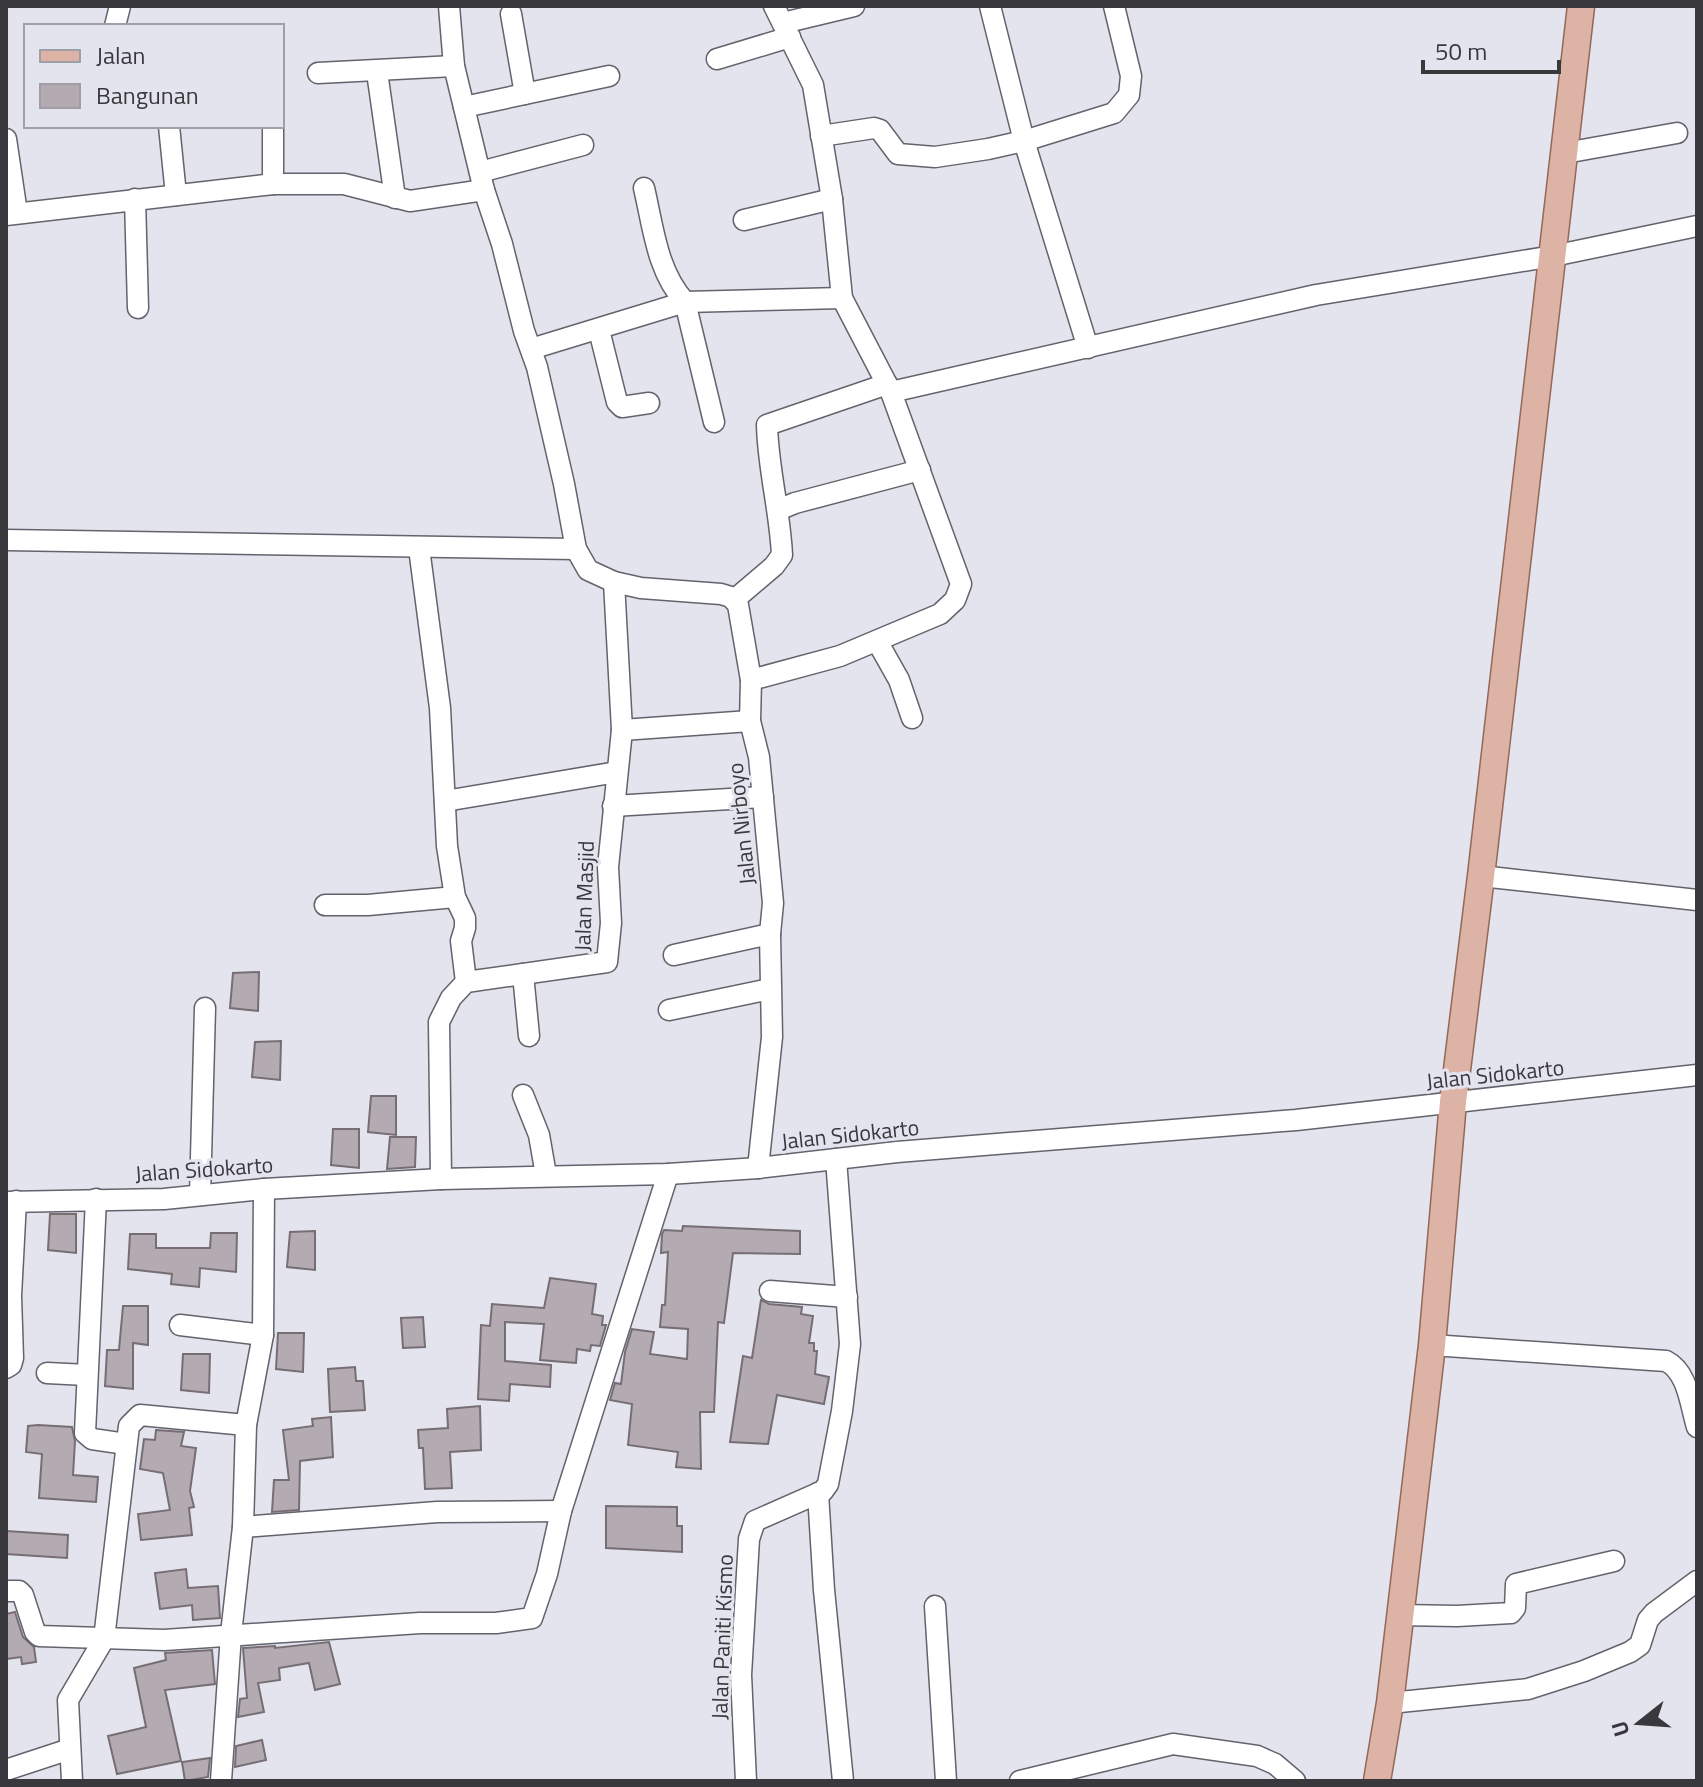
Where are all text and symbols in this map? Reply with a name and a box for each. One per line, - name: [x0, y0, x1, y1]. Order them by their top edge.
- legend: [24, 24, 284, 128]
- scale bar: [1423, 24, 1559, 74]
- text: 50 m: [1435, 33, 1487, 69]
- text: Jalan: [96, 37, 145, 73]
- text: Bangunan: [96, 77, 199, 113]
- street label: Jalan Nirboyo: [718, 761, 764, 887]
- street label: Jalan Masjid: [565, 840, 603, 952]
- street label: Jalan Sidokarto: [1424, 1050, 1566, 1098]
- street label: Jalan Sidokarto: [779, 1110, 921, 1158]
- street label: Jalan Sidokarto: [134, 1147, 274, 1191]
- street label: Jalan Paniti Kismo: [702, 1554, 742, 1720]
- north arrow: [1599, 1683, 1679, 1763]
- text: U: [1602, 1717, 1638, 1741]

